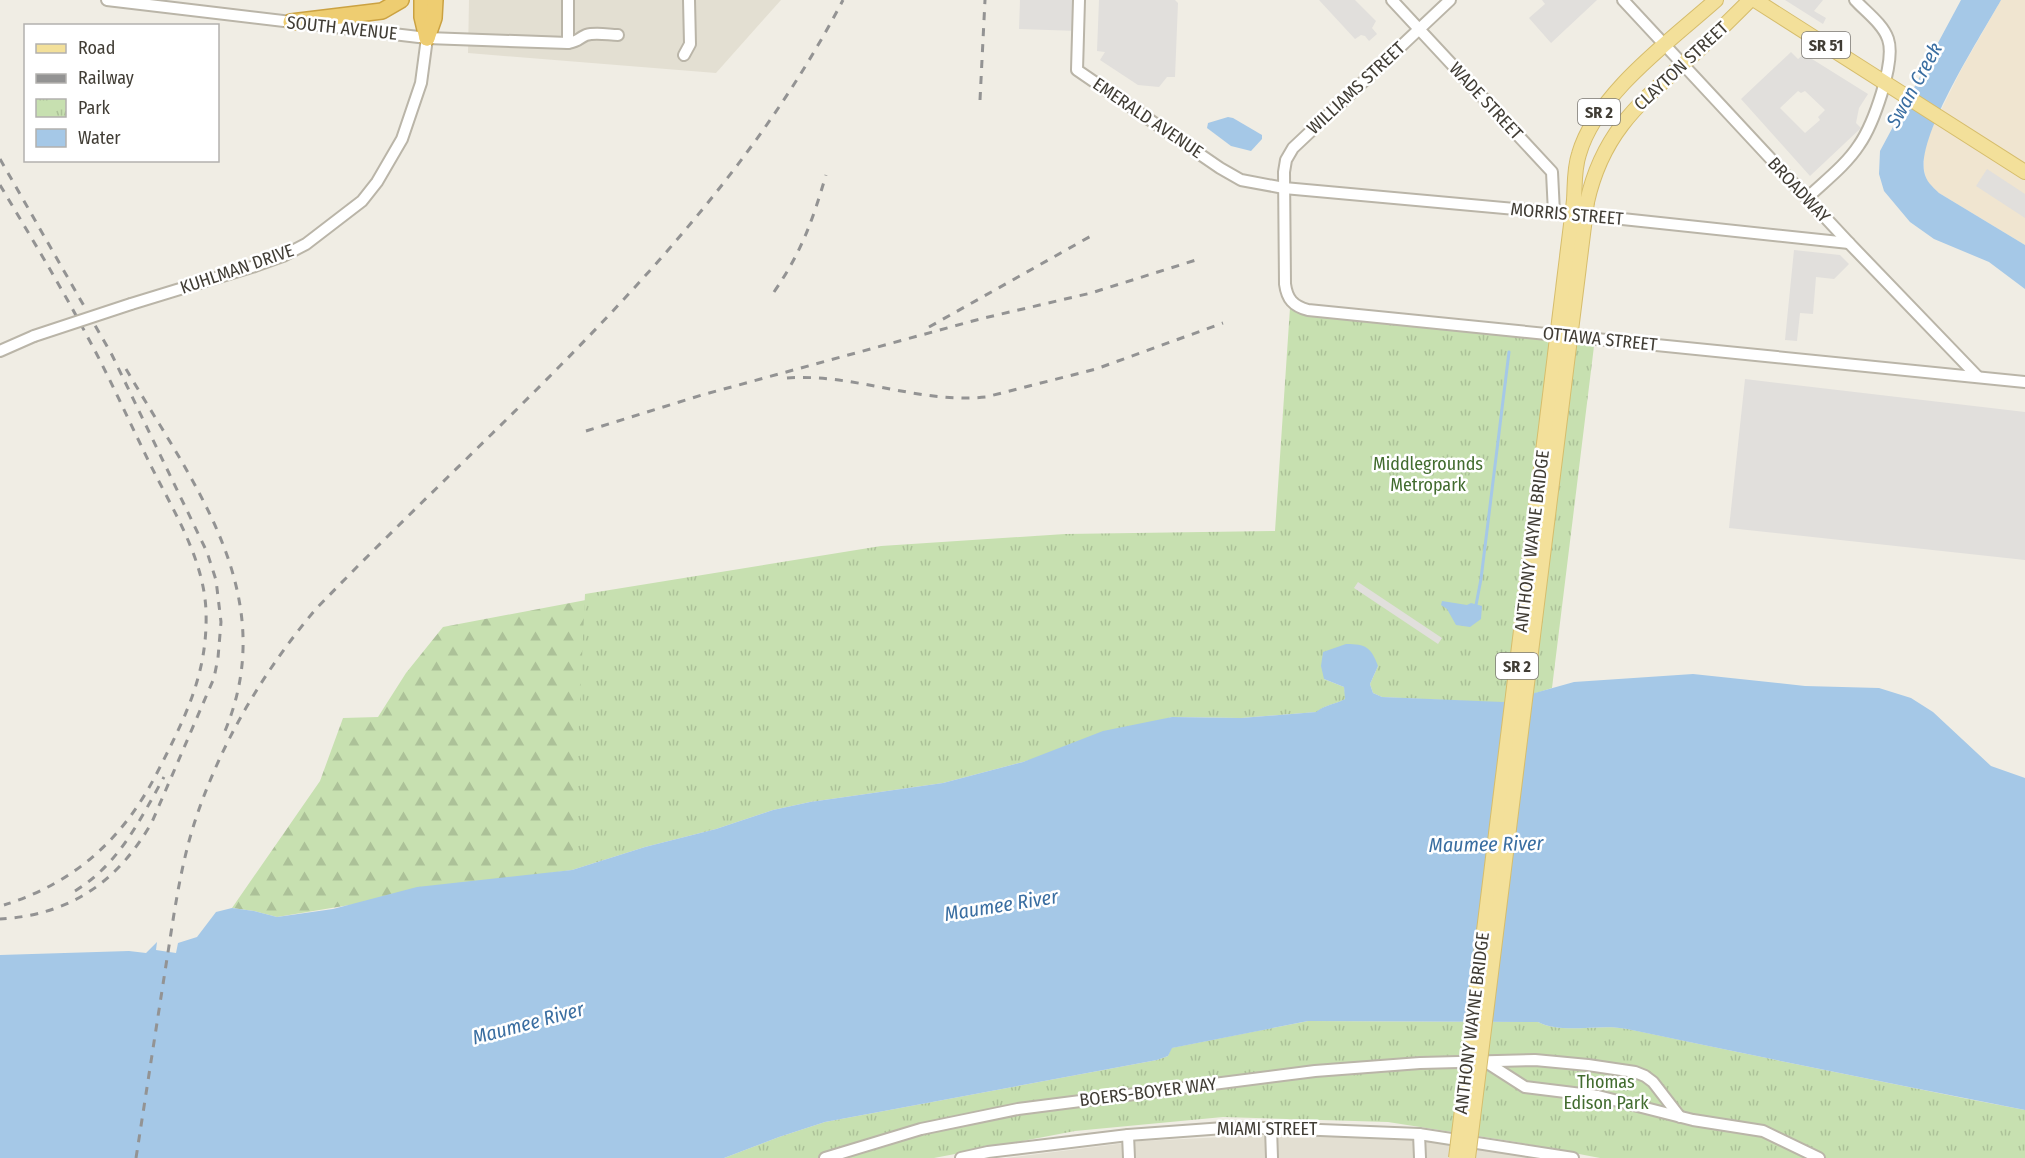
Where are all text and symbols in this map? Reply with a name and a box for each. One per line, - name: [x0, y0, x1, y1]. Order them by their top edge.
- street label: SOUTH AVENUE: [286, 11, 398, 45]
- street label: CLAYTON STREET: [1629, 16, 1733, 115]
- legend: [24, 24, 219, 162]
- road number: SR 51: [1802, 32, 1850, 58]
- text: Road: [78, 37, 115, 59]
- street label: WILLIAMS STREET: [1302, 37, 1410, 139]
- water label: Swan Creek: [1880, 38, 1947, 132]
- street label: WADE STREET: [1445, 58, 1528, 145]
- text: Railway: [78, 67, 134, 89]
- street label: EMERALD AVENUE: [1089, 73, 1207, 163]
- text: Park: [78, 97, 111, 119]
- road number: SR 2: [1578, 99, 1620, 125]
- text: Water: [78, 127, 121, 149]
- street label: BROADWAY: [1763, 153, 1835, 227]
- street label: MORRIS STREET: [1510, 198, 1625, 230]
- street label: KUHLMAN DRIVE: [177, 239, 297, 299]
- street label: OTTAWA STREET: [1542, 322, 1659, 356]
- street label: ANTHONY WAYNE BRIDGE: [1510, 449, 1554, 633]
- park label: Middlegrounds Metropark: [1373, 453, 1483, 496]
- road number: SR 2: [1496, 653, 1538, 679]
- water label: Maumee River: [1428, 831, 1545, 857]
- water label: Maumee River: [942, 884, 1061, 926]
- street label: ANTHONY WAYNE BRIDGE: [1450, 931, 1494, 1115]
- water label: Maumee River: [469, 996, 588, 1049]
- park label: Thomas Edison Park: [1563, 1071, 1649, 1114]
- street label: BOERS-BOYER WAY: [1078, 1073, 1218, 1111]
- street label: MIAMI STREET: [1217, 1118, 1318, 1140]

